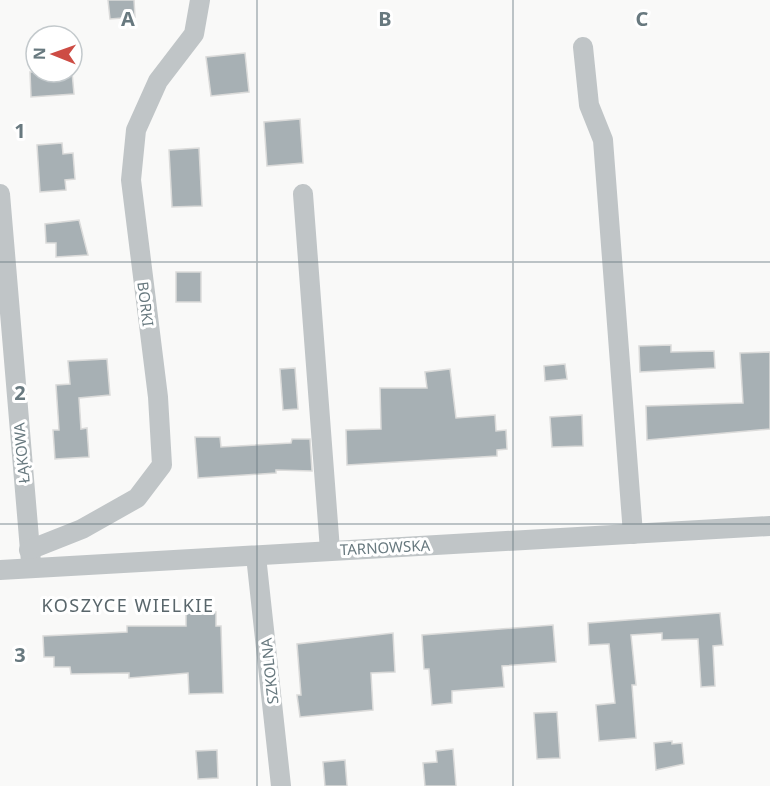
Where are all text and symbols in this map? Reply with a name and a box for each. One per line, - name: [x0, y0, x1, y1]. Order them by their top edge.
- text: A: [121, 5, 135, 32]
- text: B: [378, 5, 392, 32]
- text: C: [636, 5, 649, 32]
- north arrow: [24, 24, 84, 84]
- text: N: [28, 47, 50, 60]
- text: 1: [14, 117, 26, 144]
- street label: BORKI: [133, 280, 159, 328]
- text: 2: [14, 379, 26, 406]
- street label: ŁĄKOWA: [8, 421, 34, 484]
- street label: TARNOWSKA: [339, 535, 431, 559]
- district label: KOSZYCE WIELKIE: [42, 593, 214, 617]
- street label: SZKOLNA: [256, 637, 282, 705]
- text: 3: [14, 641, 26, 668]

